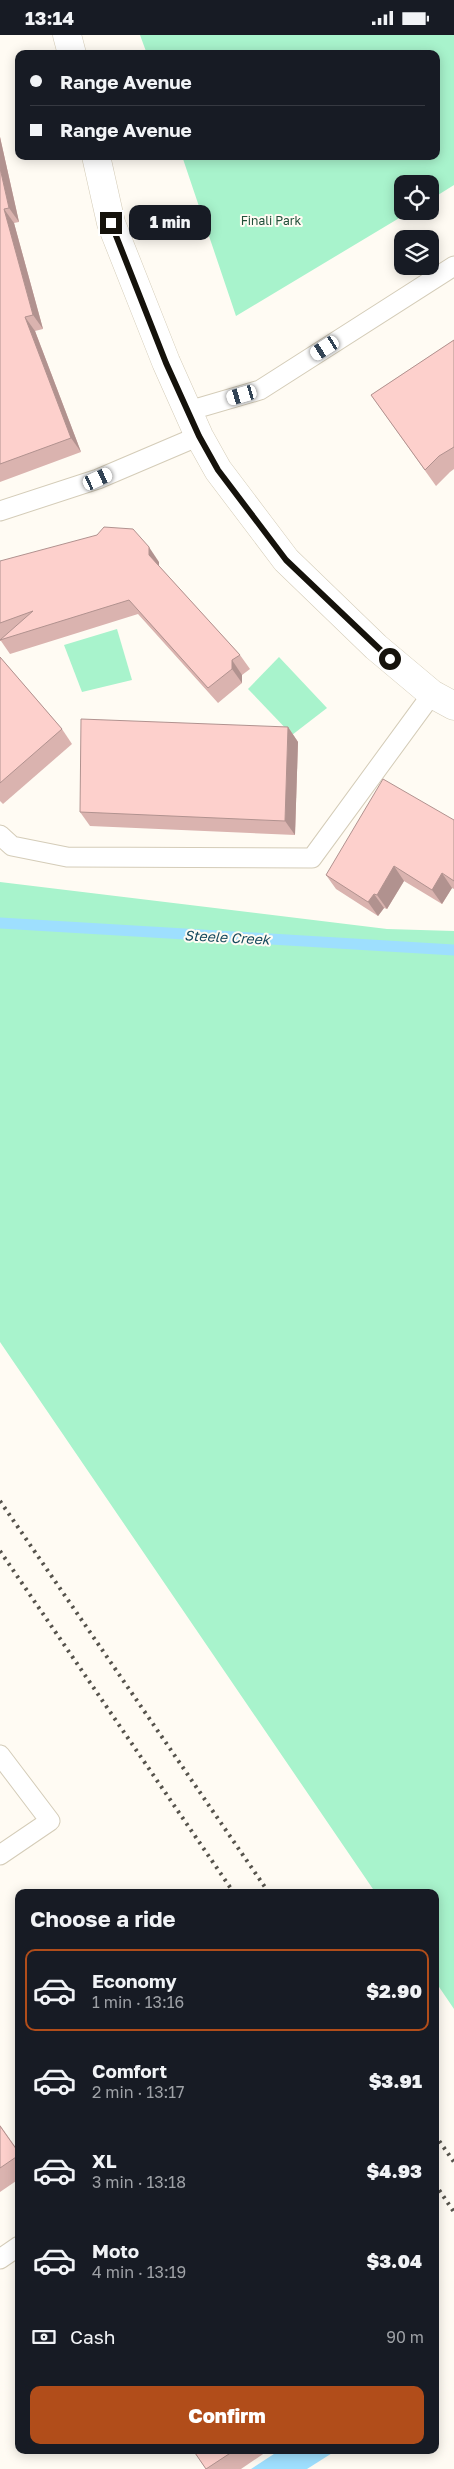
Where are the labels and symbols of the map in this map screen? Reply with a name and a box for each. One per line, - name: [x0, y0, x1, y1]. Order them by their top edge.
- callout: 1 min: [128, 205, 211, 241]
- route end: [100, 212, 122, 234]
- park label: Finali Park: [241, 213, 301, 228]
- car: [308, 334, 341, 362]
- car: [225, 384, 258, 406]
- car: [81, 466, 114, 492]
- route start: [379, 648, 401, 670]
- water label: Steele Creek: [184, 926, 272, 948]

